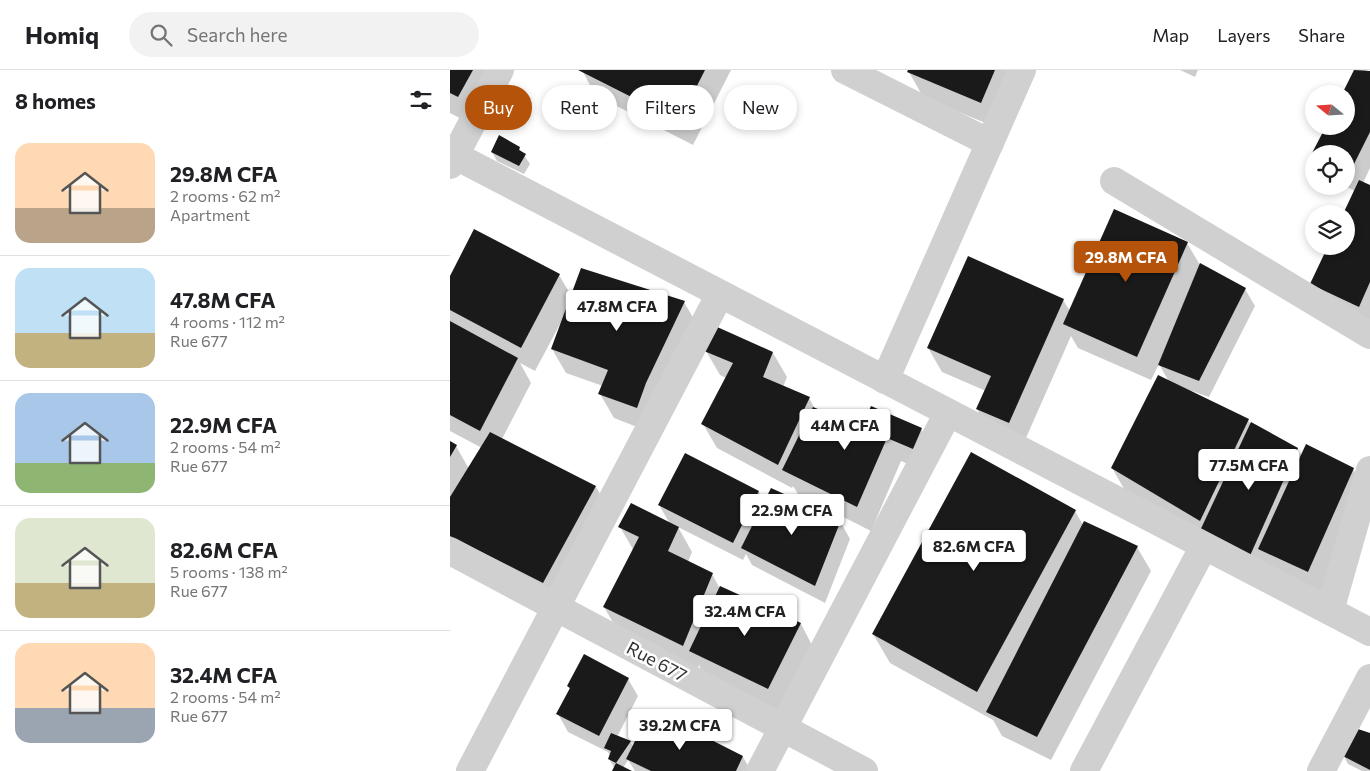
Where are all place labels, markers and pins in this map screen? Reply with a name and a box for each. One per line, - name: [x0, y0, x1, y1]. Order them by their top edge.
- pin: 29.8M CFA: [1069, 240, 1183, 283]
- pin: 47.8M CFA: [560, 290, 674, 332]
- pin: 44M CFA: [799, 408, 891, 451]
- pin: 77.5M CFA: [1192, 448, 1306, 491]
- pin: 22.9M CFA: [735, 494, 849, 536]
- pin: 82.6M CFA: [917, 530, 1031, 572]
- pin: 32.4M CFA: [688, 594, 802, 637]
- pin: 39.2M CFA: [623, 708, 737, 751]

